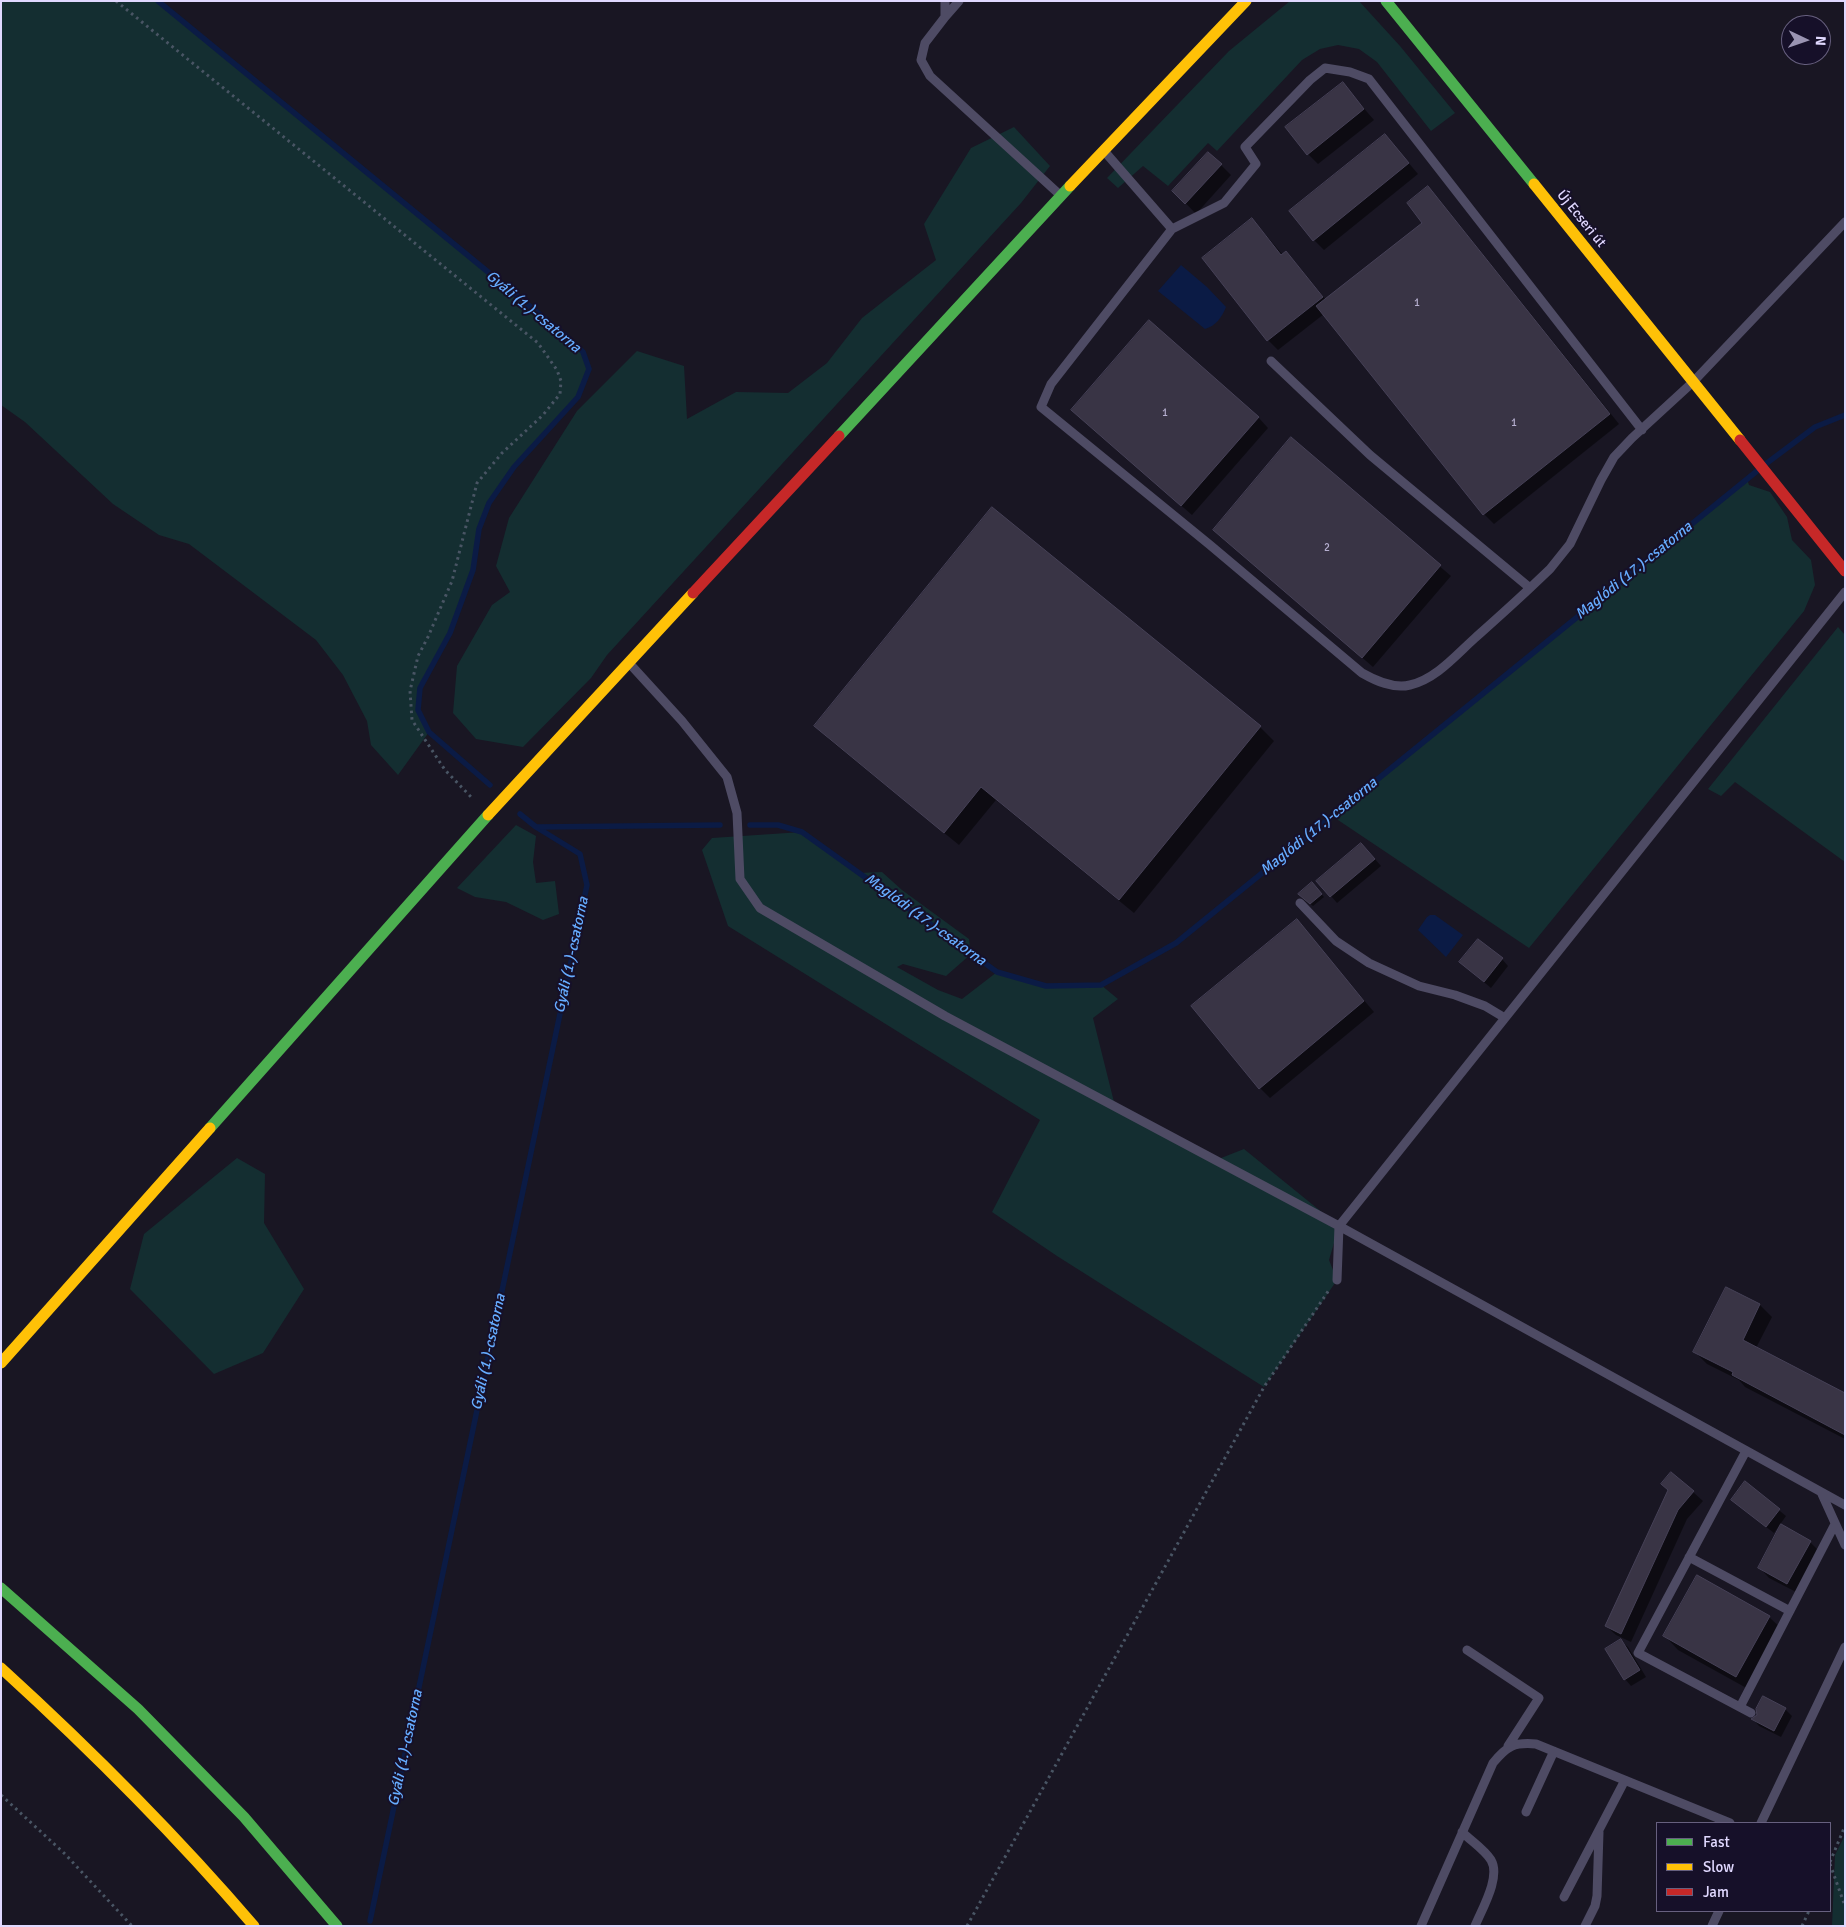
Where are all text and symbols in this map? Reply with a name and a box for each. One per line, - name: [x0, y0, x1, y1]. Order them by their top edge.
- north arrow: [1781, 15, 1831, 65]
- text: N: [1812, 35, 1829, 46]
- street label: Új Ecseri út: [1553, 187, 1609, 251]
- water label: Gyáli (1.)-csatorna: [482, 267, 584, 357]
- house number: 1: [1414, 296, 1420, 310]
- house number: 1: [1162, 406, 1168, 420]
- house number: 1: [1511, 416, 1517, 430]
- water label: Maglódi (17.)-csatorna: [1572, 518, 1696, 624]
- house number: 2: [1324, 541, 1330, 555]
- water label: Maglódi (17.)-csatorna: [1257, 774, 1381, 880]
- water label: Maglódi (17.)-csatorna: [861, 870, 989, 970]
- water label: Gyáli (1.)-csatorna: [551, 895, 593, 1015]
- water label: Gyáli (1.)-csatorna: [468, 1292, 510, 1412]
- water label: Gyáli (1.)-csatorna: [385, 1688, 427, 1808]
- legend: [1656, 1822, 1831, 1912]
- text: Fast: [1703, 1833, 1730, 1851]
- text: Slow: [1703, 1858, 1734, 1876]
- text: Jam: [1703, 1883, 1729, 1901]

